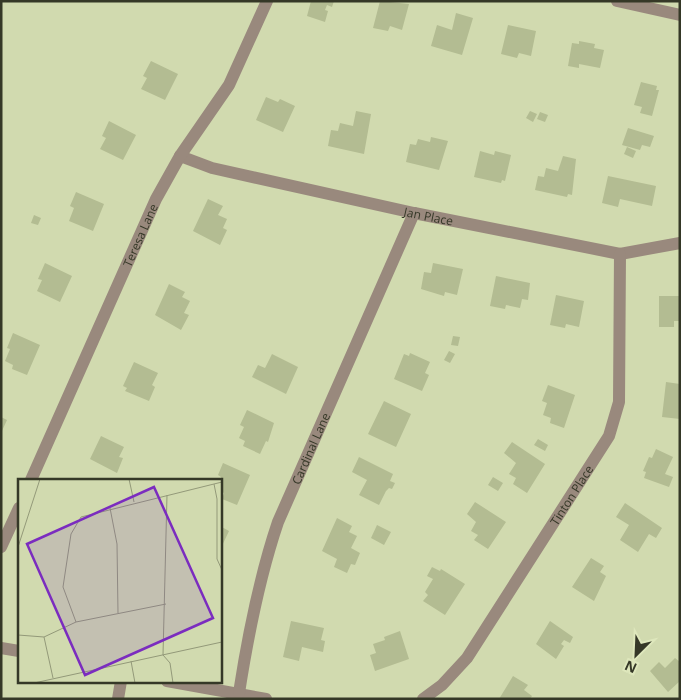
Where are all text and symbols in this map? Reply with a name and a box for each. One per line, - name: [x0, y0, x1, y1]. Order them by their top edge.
- street label: Teresa Lane: [118, 201, 162, 269]
- street label: Jan Place: [401, 202, 455, 229]
- street label: Cardinal Lane: [287, 410, 334, 487]
- street label: Tinton Place: [546, 461, 597, 528]
- inset map: [18, 479, 221, 682]
- north arrow: [611, 630, 661, 680]
- text: N: [621, 656, 640, 678]

